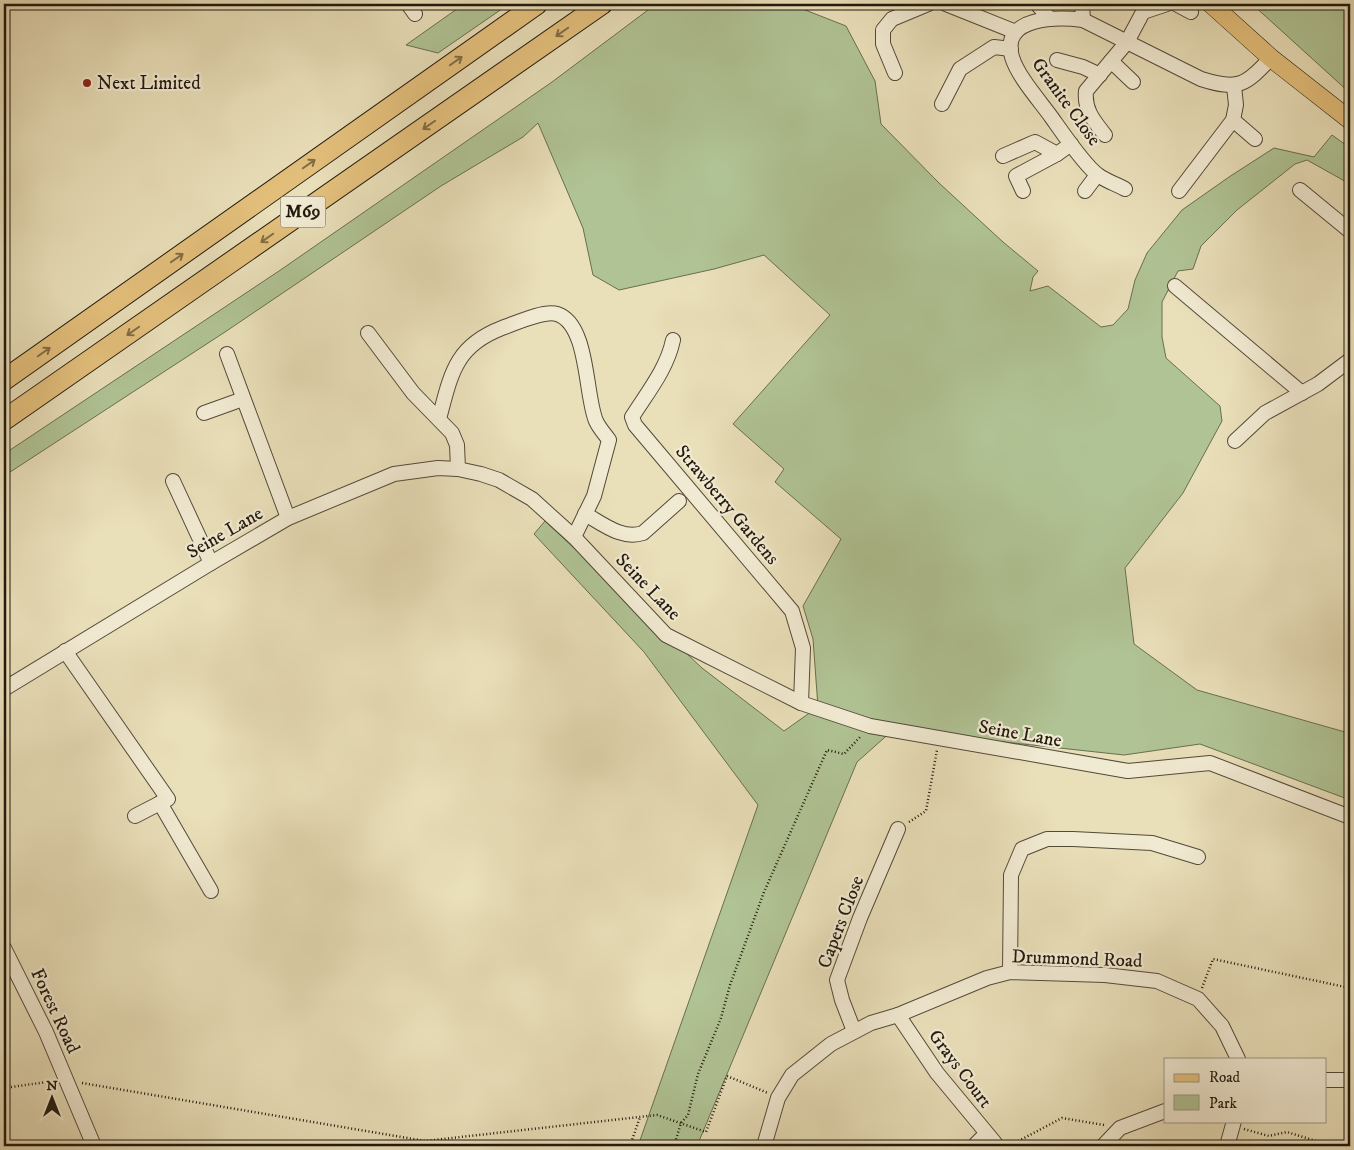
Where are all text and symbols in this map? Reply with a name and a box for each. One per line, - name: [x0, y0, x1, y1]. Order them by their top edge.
- one-way arrow: [555, 27, 569, 37]
- street label: Granite Close: [1026, 54, 1106, 151]
- one-way arrow: [449, 56, 463, 66]
- place label: Next Limited: [97, 72, 201, 95]
- marker: Next Limited: [81, 77, 93, 89]
- one-way arrow: [422, 120, 436, 130]
- one-way arrow: [302, 159, 315, 170]
- road number: M69: [280, 196, 326, 228]
- one-way arrow: [260, 233, 274, 243]
- one-way arrow: [169, 253, 183, 263]
- one-way arrow: [127, 326, 141, 336]
- one-way arrow: [37, 347, 51, 357]
- street label: Strawberry Gardens: [670, 440, 784, 570]
- street label: Seine Lane: [183, 502, 267, 564]
- street label: Seine Lane: [611, 549, 686, 625]
- street label: Seine Lane: [977, 715, 1063, 753]
- street label: Capers Close: [813, 872, 869, 972]
- street label: Drummond Road: [1011, 945, 1143, 973]
- street label: Forest Road: [25, 965, 85, 1058]
- street label: Grays Court: [923, 1025, 997, 1113]
- legend: [1164, 1058, 1326, 1122]
- text: Road: [1209, 1068, 1241, 1087]
- north arrow: [28, 1072, 78, 1122]
- text: N: [46, 1077, 58, 1095]
- text: Park: [1209, 1094, 1238, 1113]

